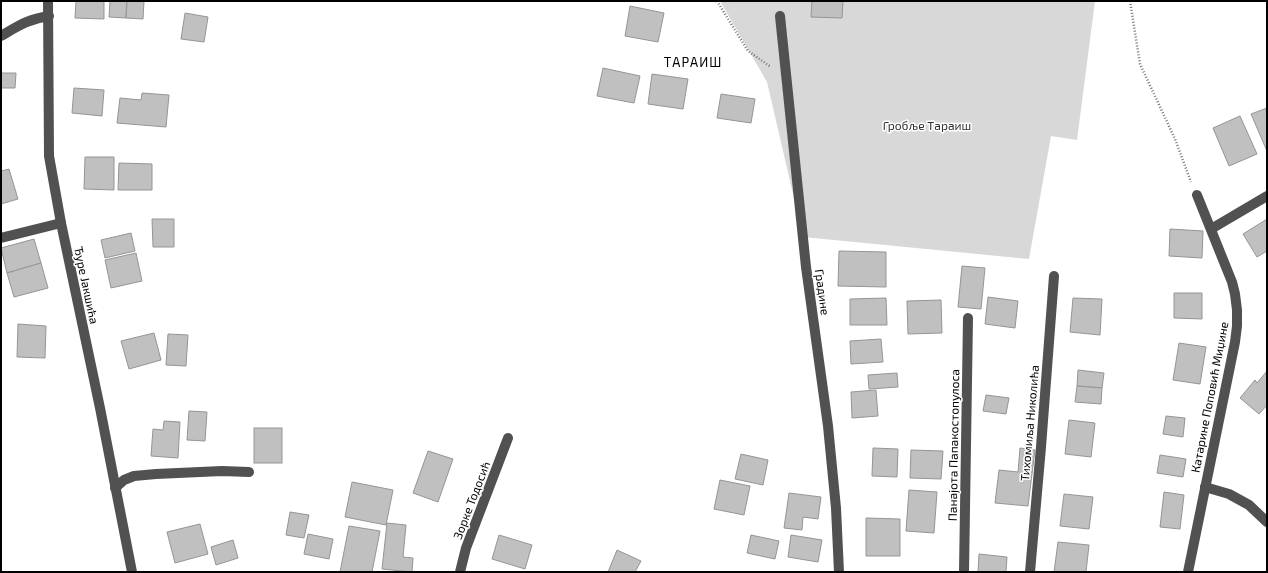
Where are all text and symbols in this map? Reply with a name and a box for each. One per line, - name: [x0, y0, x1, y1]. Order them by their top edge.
- district label: ТАРАИШ: [664, 54, 722, 70]
- park label: Гробље Тараиш: [883, 118, 971, 132]
- street label: Ђуре Јакшића: [71, 245, 102, 325]
- street label: Градине: [813, 268, 833, 316]
- street label: Катарине Поповић Миџине: [1187, 320, 1231, 474]
- street label: Тихомиља Николића: [1017, 364, 1041, 482]
- street label: Панајота Папакостопулоса: [945, 369, 962, 521]
- street label: Зорке Тодосић: [450, 459, 492, 541]

